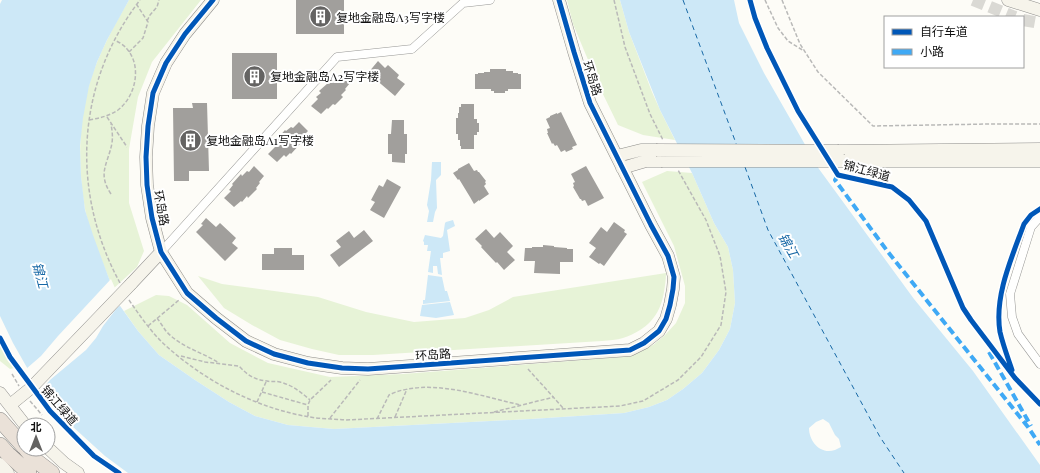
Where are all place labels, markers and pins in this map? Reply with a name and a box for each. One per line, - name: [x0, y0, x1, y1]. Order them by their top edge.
- building icon: 复地金融岛A3写字楼: [307, 4, 333, 30]
- place label: 复地金融岛A3写字楼: [336, 9, 445, 25]
- building icon: 复地金融岛A2写字楼: [242, 63, 268, 89]
- place label: 复地金融岛A2写字楼: [270, 68, 379, 84]
- building icon: 复地金融岛A1写字楼: [178, 127, 204, 153]
- place label: 复地金融岛A1写字楼: [206, 132, 314, 148]

